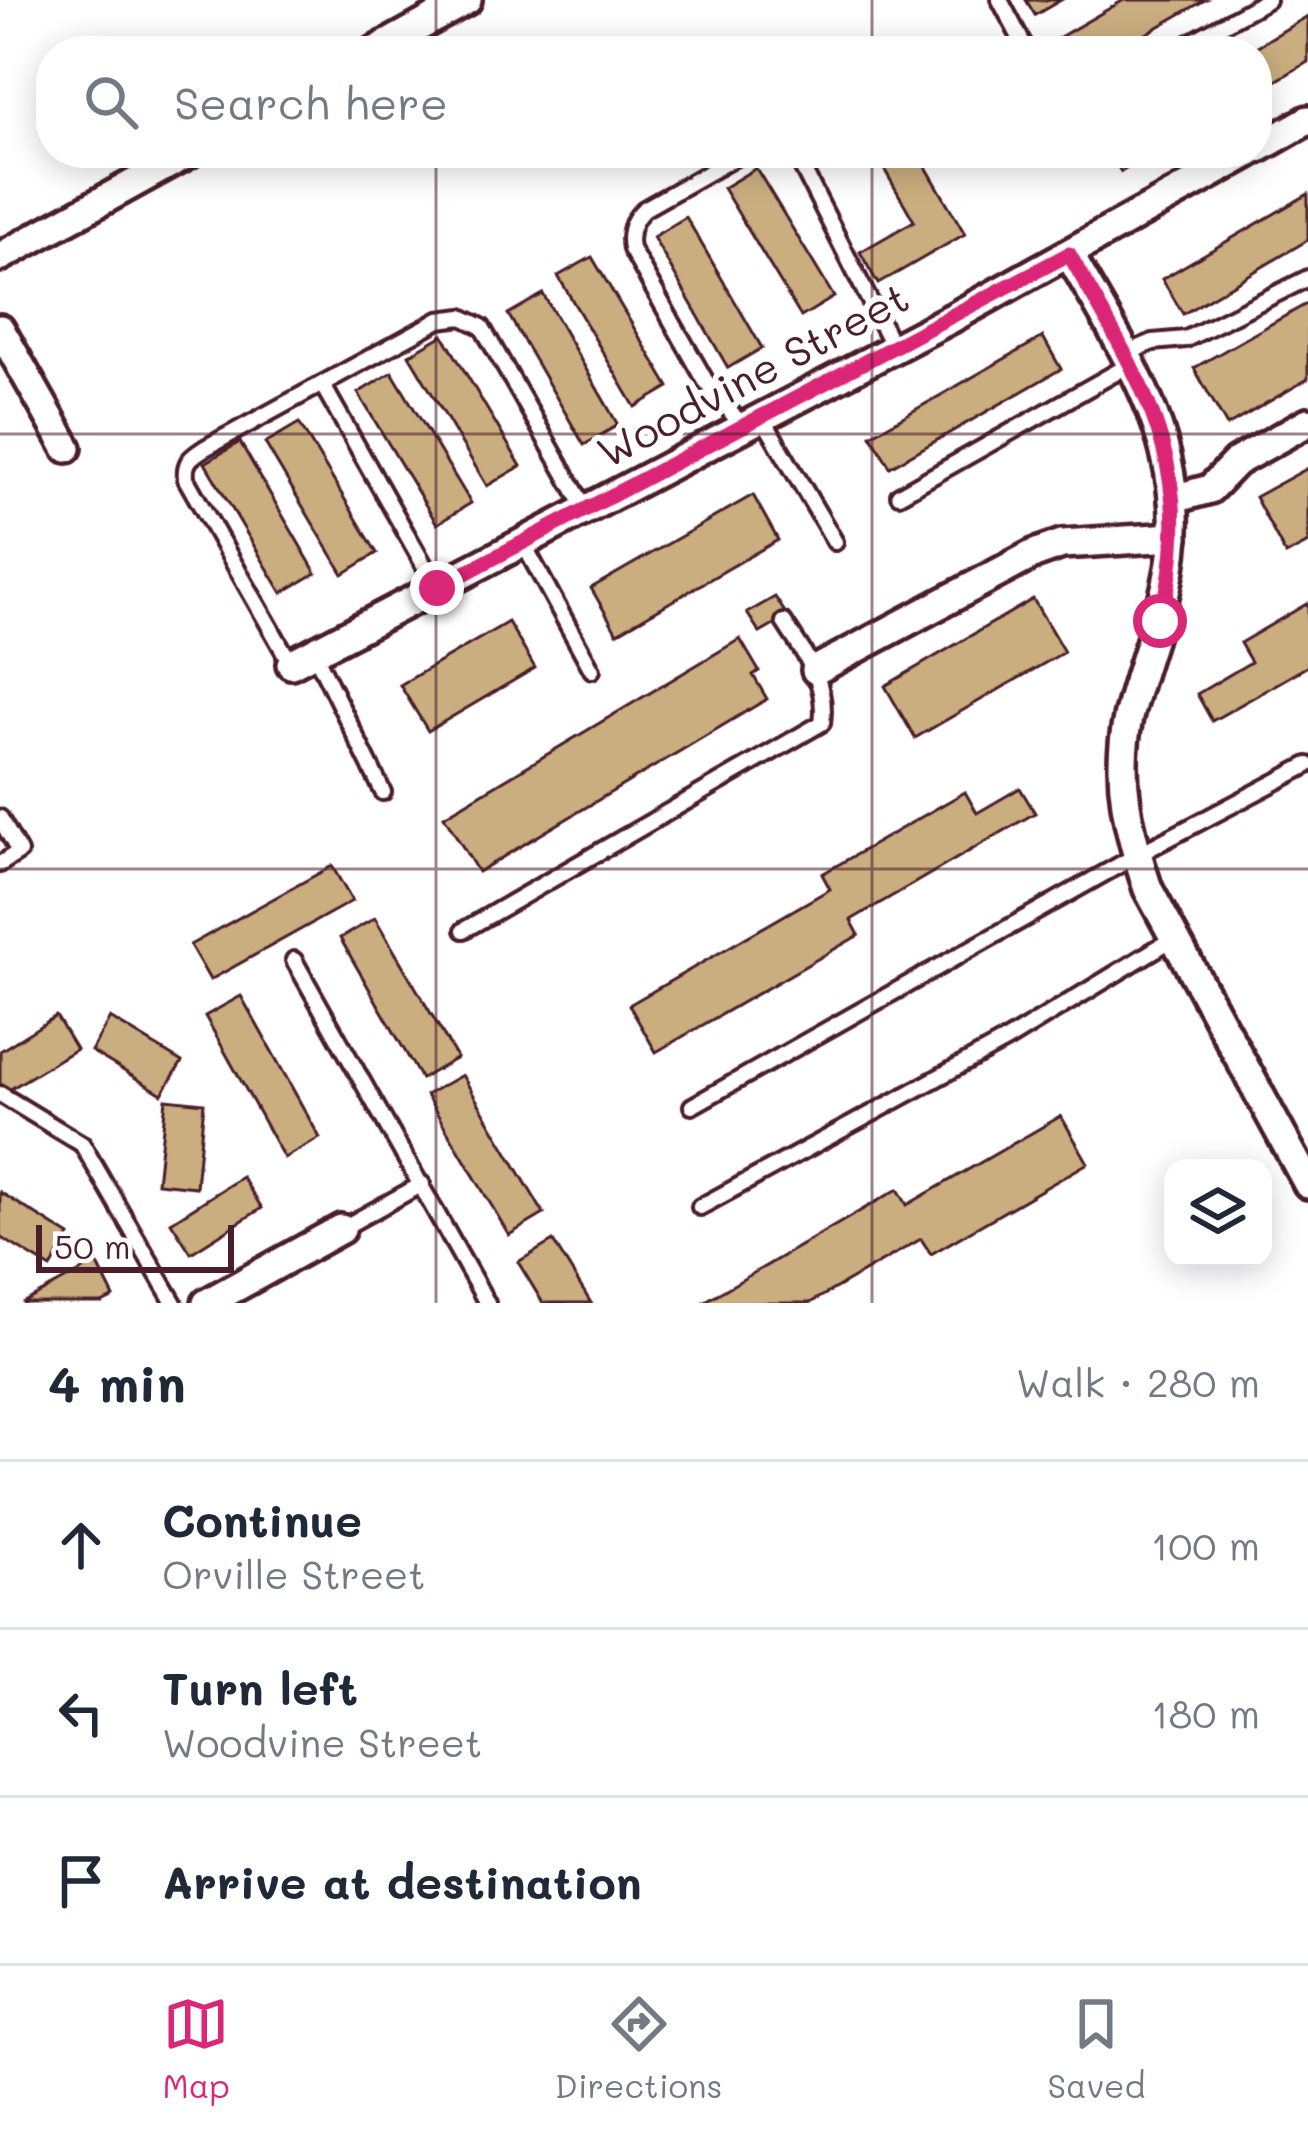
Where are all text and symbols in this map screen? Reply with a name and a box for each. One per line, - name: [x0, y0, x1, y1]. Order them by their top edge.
- search box: [36, 36, 1272, 168]
- icon: search: [78, 69, 144, 135]
- text: Search here: [174, 73, 448, 131]
- street label: Woodvine Street: [587, 268, 917, 479]
- route end: [410, 561, 464, 615]
- route start: [1133, 594, 1187, 648]
- map controls: [1164, 1159, 1272, 1267]
- button: layers: [1164, 1159, 1272, 1267]
- scale bar: [36, 1219, 234, 1272]
- text: 50 m: [54, 1224, 130, 1267]
- text: 4 min: [48, 1348, 186, 1415]
- text: Walk · 280 m: [1016, 1356, 1260, 1407]
- text: Continue: [162, 1490, 362, 1548]
- icon: ahead: [48, 1512, 114, 1578]
- text: 100 m: [1151, 1519, 1260, 1570]
- text: Orville Street: [162, 1548, 425, 1599]
- text: Turn left: [162, 1658, 358, 1716]
- icon: left: [48, 1680, 114, 1746]
- text: 180 m: [1151, 1687, 1260, 1738]
- text: Woodvine Street: [162, 1716, 482, 1767]
- icon: arrive: [48, 1848, 114, 1914]
- text: Arrive at destination: [162, 1852, 642, 1910]
- tab: Map: [163, 1991, 230, 2106]
- tab: Directions: [555, 1991, 722, 2106]
- tab: Saved: [1048, 1991, 1145, 2106]

